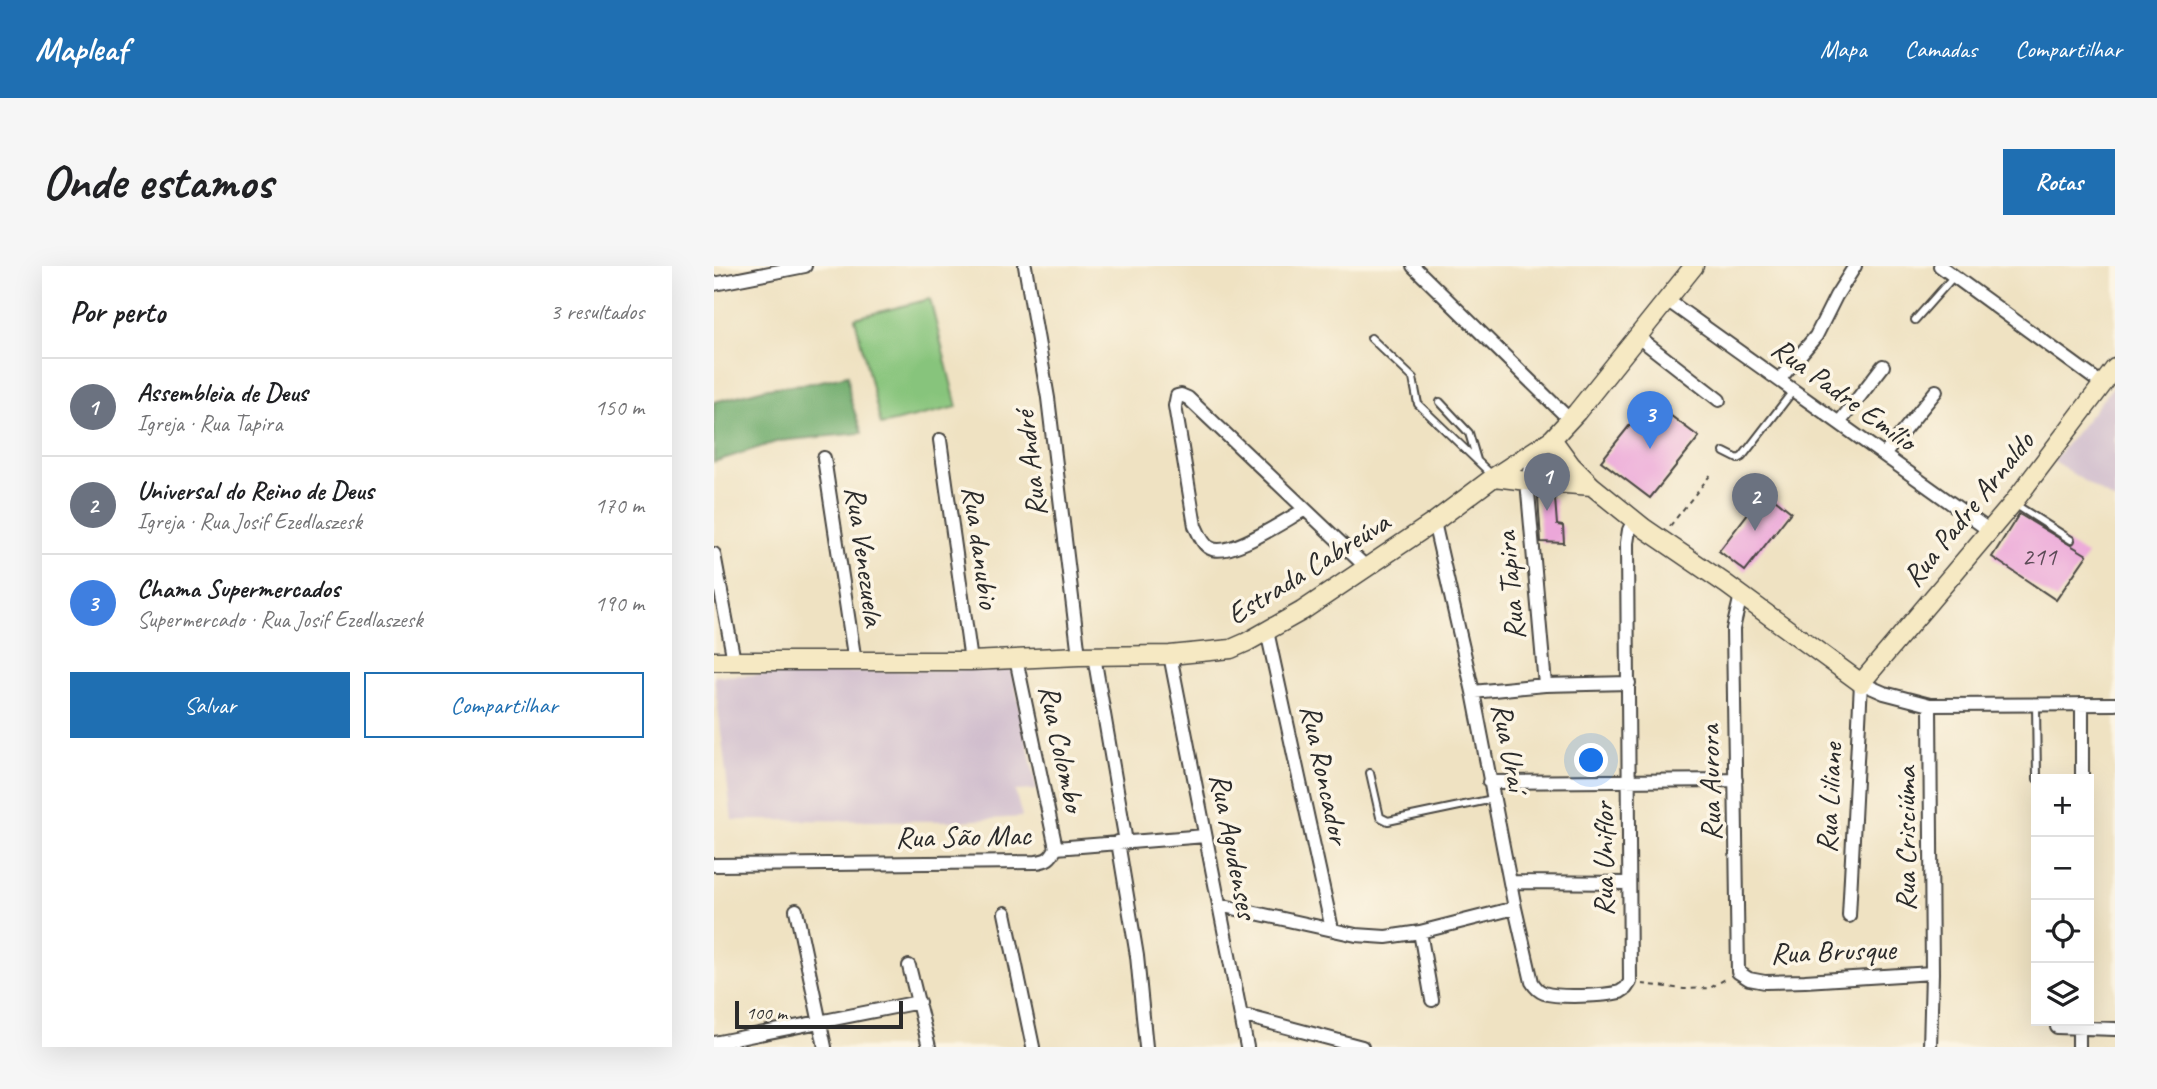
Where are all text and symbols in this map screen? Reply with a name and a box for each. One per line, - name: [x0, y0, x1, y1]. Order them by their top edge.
- text: Mapleaf: [35, 28, 127, 70]
- text: Mapa: [1820, 34, 1867, 64]
- text: Camadas: [1905, 34, 1977, 64]
- text: Compartilhar: [2015, 34, 2122, 64]
- button: Rotas: [2003, 149, 2115, 215]
- text: Onde estamos: [42, 151, 272, 213]
- text: Por perto: [70, 293, 165, 331]
- text: 3 resultados: [550, 297, 644, 326]
- street label: Rua Padre Emílio: [1764, 329, 1927, 461]
- text: Assembleia de Deus: [137, 376, 308, 409]
- pin: 3: [1627, 391, 1673, 449]
- text: 1: [88, 393, 98, 422]
- text: 150 m: [595, 393, 644, 422]
- street label: Rua André: [1004, 405, 1055, 519]
- text: Igreja · Rua Tapira: [137, 409, 282, 438]
- street label: Rua Padre Arnaldo: [1894, 423, 2043, 594]
- pin: 1: [1524, 453, 1570, 511]
- pin: 2: [1732, 473, 1778, 531]
- text: Universal do Reino de Deus: [137, 474, 374, 507]
- street label: Rua danubio: [954, 483, 1009, 612]
- street label: Rua Venezuela: [836, 484, 894, 630]
- text: 2: [88, 491, 98, 520]
- text: 170 m: [595, 491, 644, 520]
- street label: Estrada Cabreúva: [1220, 502, 1398, 633]
- text: Igreja · Rua Josif Ezedlaszesk: [137, 507, 362, 536]
- street label: Rua Tapira: [1486, 528, 1534, 642]
- house number: 211: [2021, 540, 2058, 573]
- text: Chama Supermercados: [137, 572, 340, 605]
- text: 3: [88, 589, 98, 618]
- text: 190 m: [595, 589, 644, 618]
- text: Supermercado · Rua Josif Ezedlaszesk: [137, 605, 423, 634]
- button: Salvar: [70, 672, 350, 738]
- button: Compartilhar: [364, 672, 644, 738]
- street label: Rua Colombo: [1030, 681, 1095, 818]
- street label: Rua Uraí: [1483, 700, 1538, 801]
- street label: Rua Roncador: [1292, 701, 1359, 850]
- street label: Rua Aurora: [1690, 723, 1730, 841]
- street label: Rua Liliane: [1807, 740, 1851, 854]
- your location: [1574, 743, 1608, 777]
- street label: Rua Crisciúma: [1886, 765, 1924, 911]
- street label: Rua Agudenses: [1201, 770, 1267, 925]
- map controls: [2031, 774, 2094, 1026]
- button: +: [2031, 774, 2094, 837]
- street label: Rua Uniflor: [1584, 800, 1622, 916]
- street label: Rua São Mac: [895, 816, 1032, 856]
- button: −: [2031, 837, 2094, 900]
- button: locate: [2031, 900, 2094, 963]
- street label: Rua Brusque: [1770, 930, 1898, 972]
- button: layers: [2031, 963, 2094, 1026]
- scale bar: [735, 998, 903, 1030]
- text: 100 m: [746, 1001, 787, 1025]

